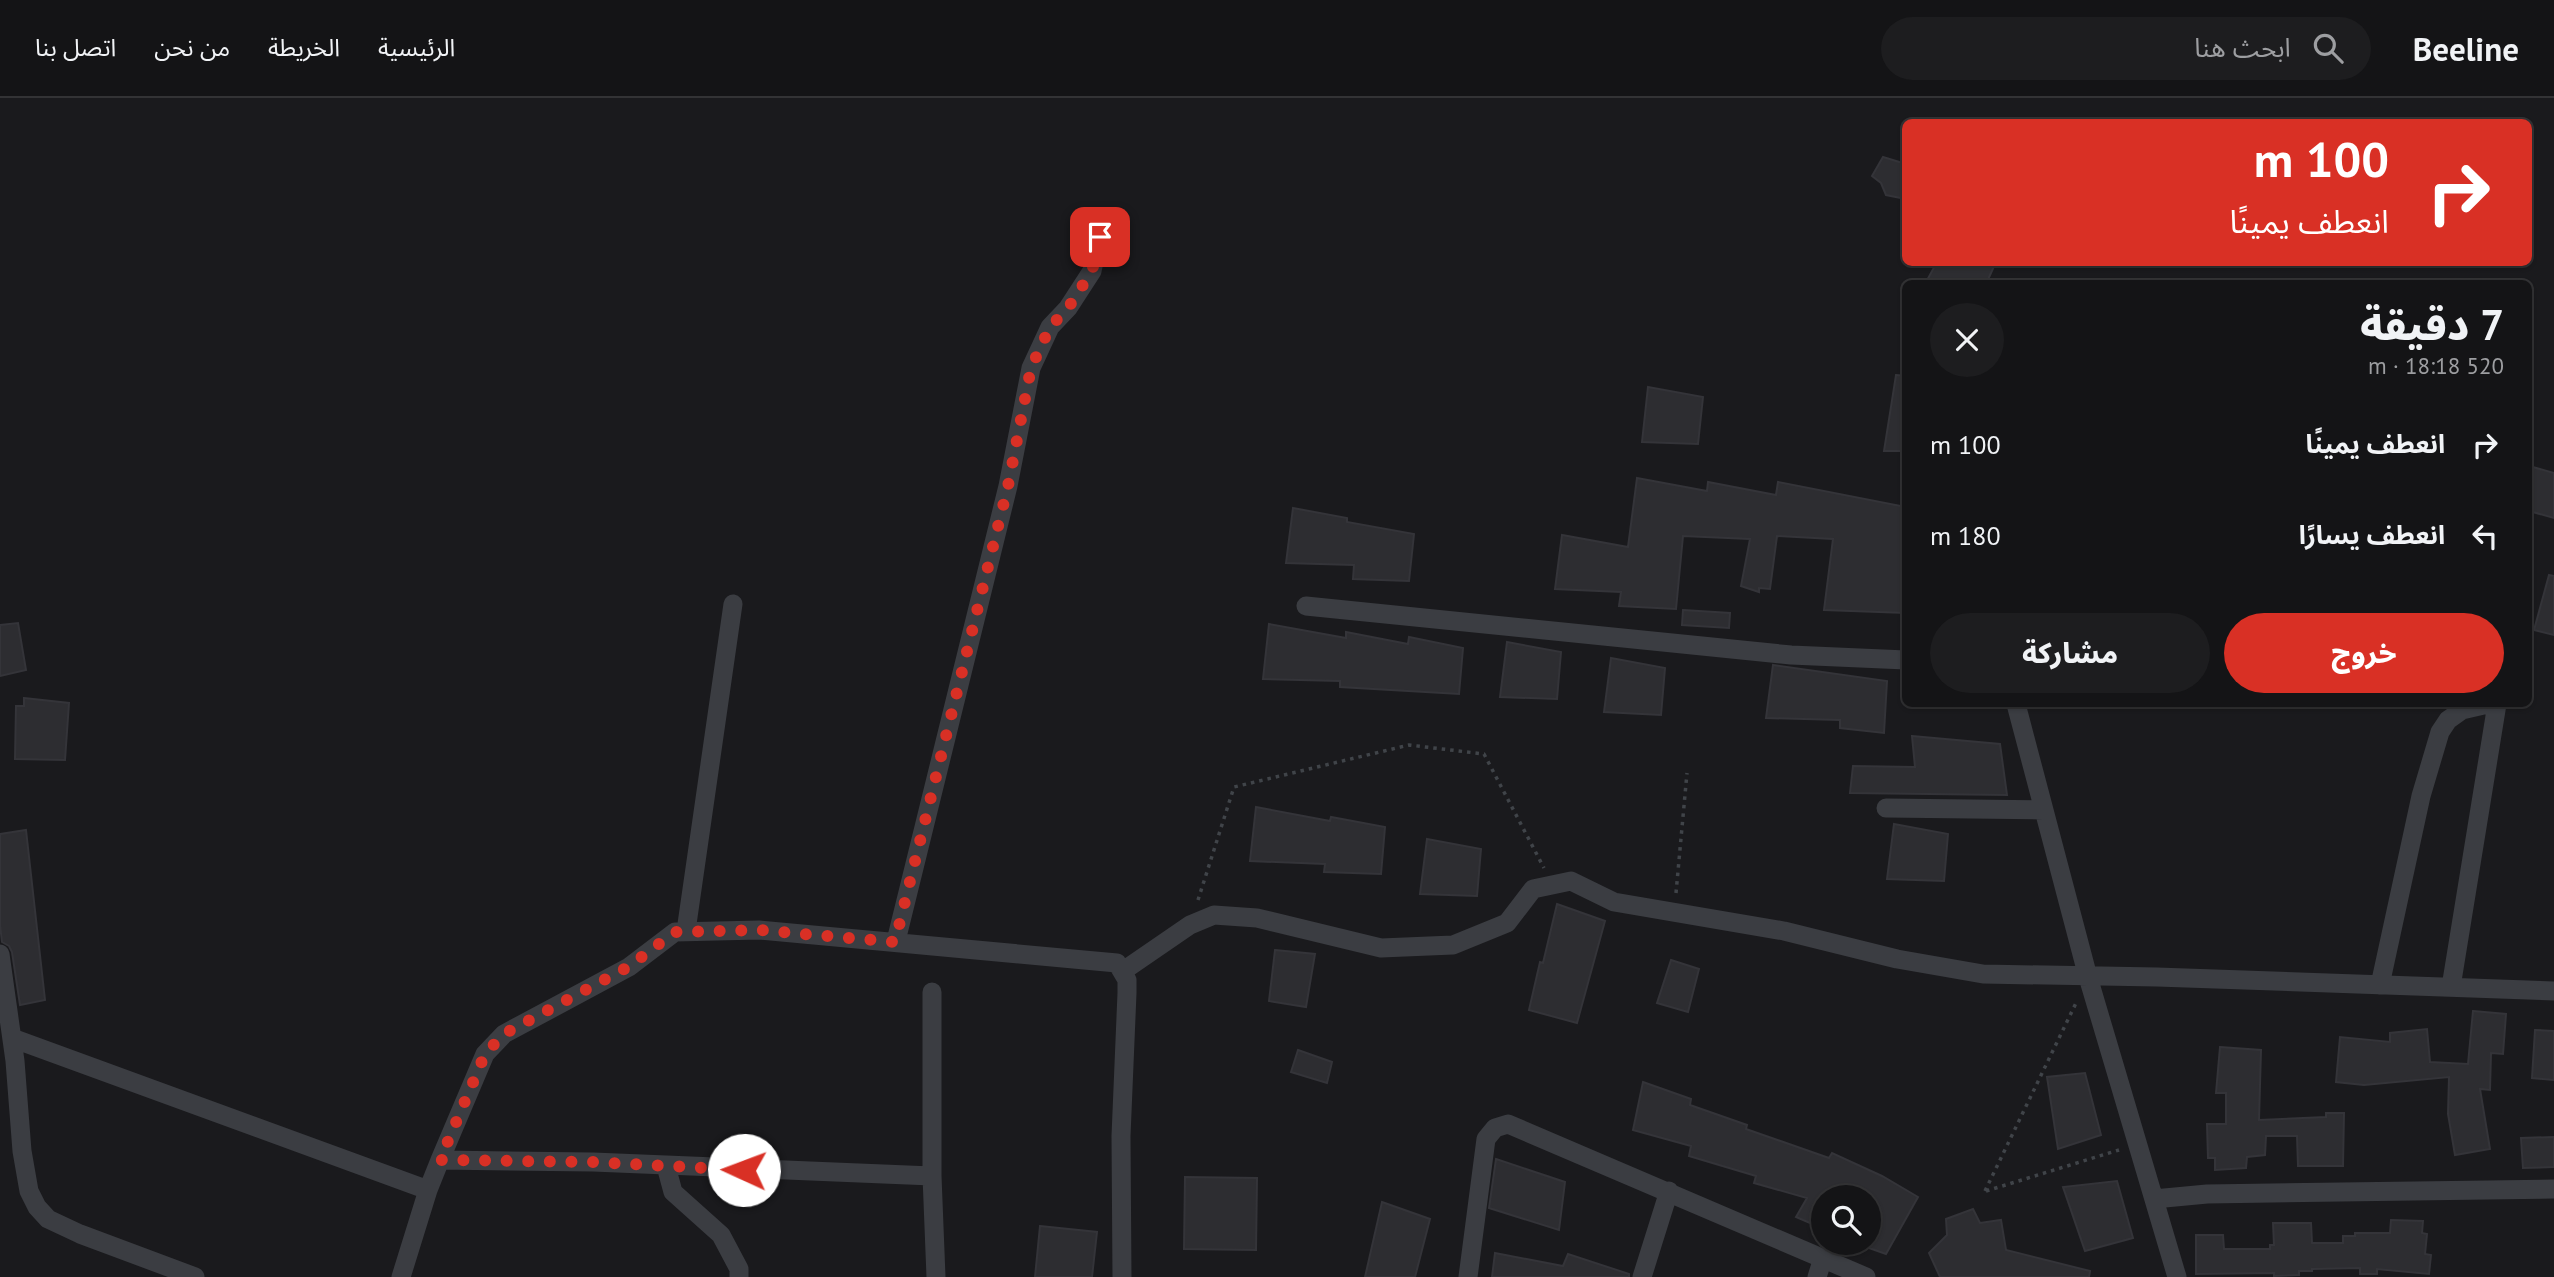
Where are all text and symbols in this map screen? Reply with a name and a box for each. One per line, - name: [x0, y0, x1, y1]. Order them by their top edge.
- search box: [1881, 17, 2371, 80]
- text: Beeline: [2413, 27, 2519, 70]
- icon: search: [2309, 29, 2347, 67]
- text: ابحث هنا: [2194, 31, 2291, 64]
- text: اتصل بنا: [35, 32, 116, 63]
- text: من نحن: [154, 32, 230, 63]
- text: الخريطة: [268, 32, 340, 63]
- text: الرئيسية: [378, 32, 455, 63]
- text: 100 m: [2254, 127, 2389, 191]
- icon: right: [2413, 147, 2504, 238]
- text: انعطف يمينًا: [2229, 200, 2389, 242]
- pin: [1070, 207, 1130, 267]
- icon: arrive: [1081, 218, 1119, 256]
- text: 7 دقيقة: [2360, 297, 2504, 352]
- button: close: [1930, 303, 2004, 377]
- text: 520 m · 18:18: [2368, 351, 2504, 380]
- icon: right: [2466, 426, 2504, 464]
- text: انعطف يمينًا: [2305, 427, 2445, 460]
- text: 100 m: [1930, 428, 2001, 461]
- icon: left: [2466, 517, 2504, 555]
- text: انعطف يسارًا: [2299, 518, 2445, 551]
- text: 180 m: [1930, 519, 2001, 552]
- button: مشاركة: [1930, 613, 2210, 693]
- button: خروج: [2224, 613, 2504, 693]
- position arrow: [707, 1133, 781, 1207]
- map controls: [1811, 1185, 1881, 1255]
- button: search: [1811, 1185, 1881, 1255]

